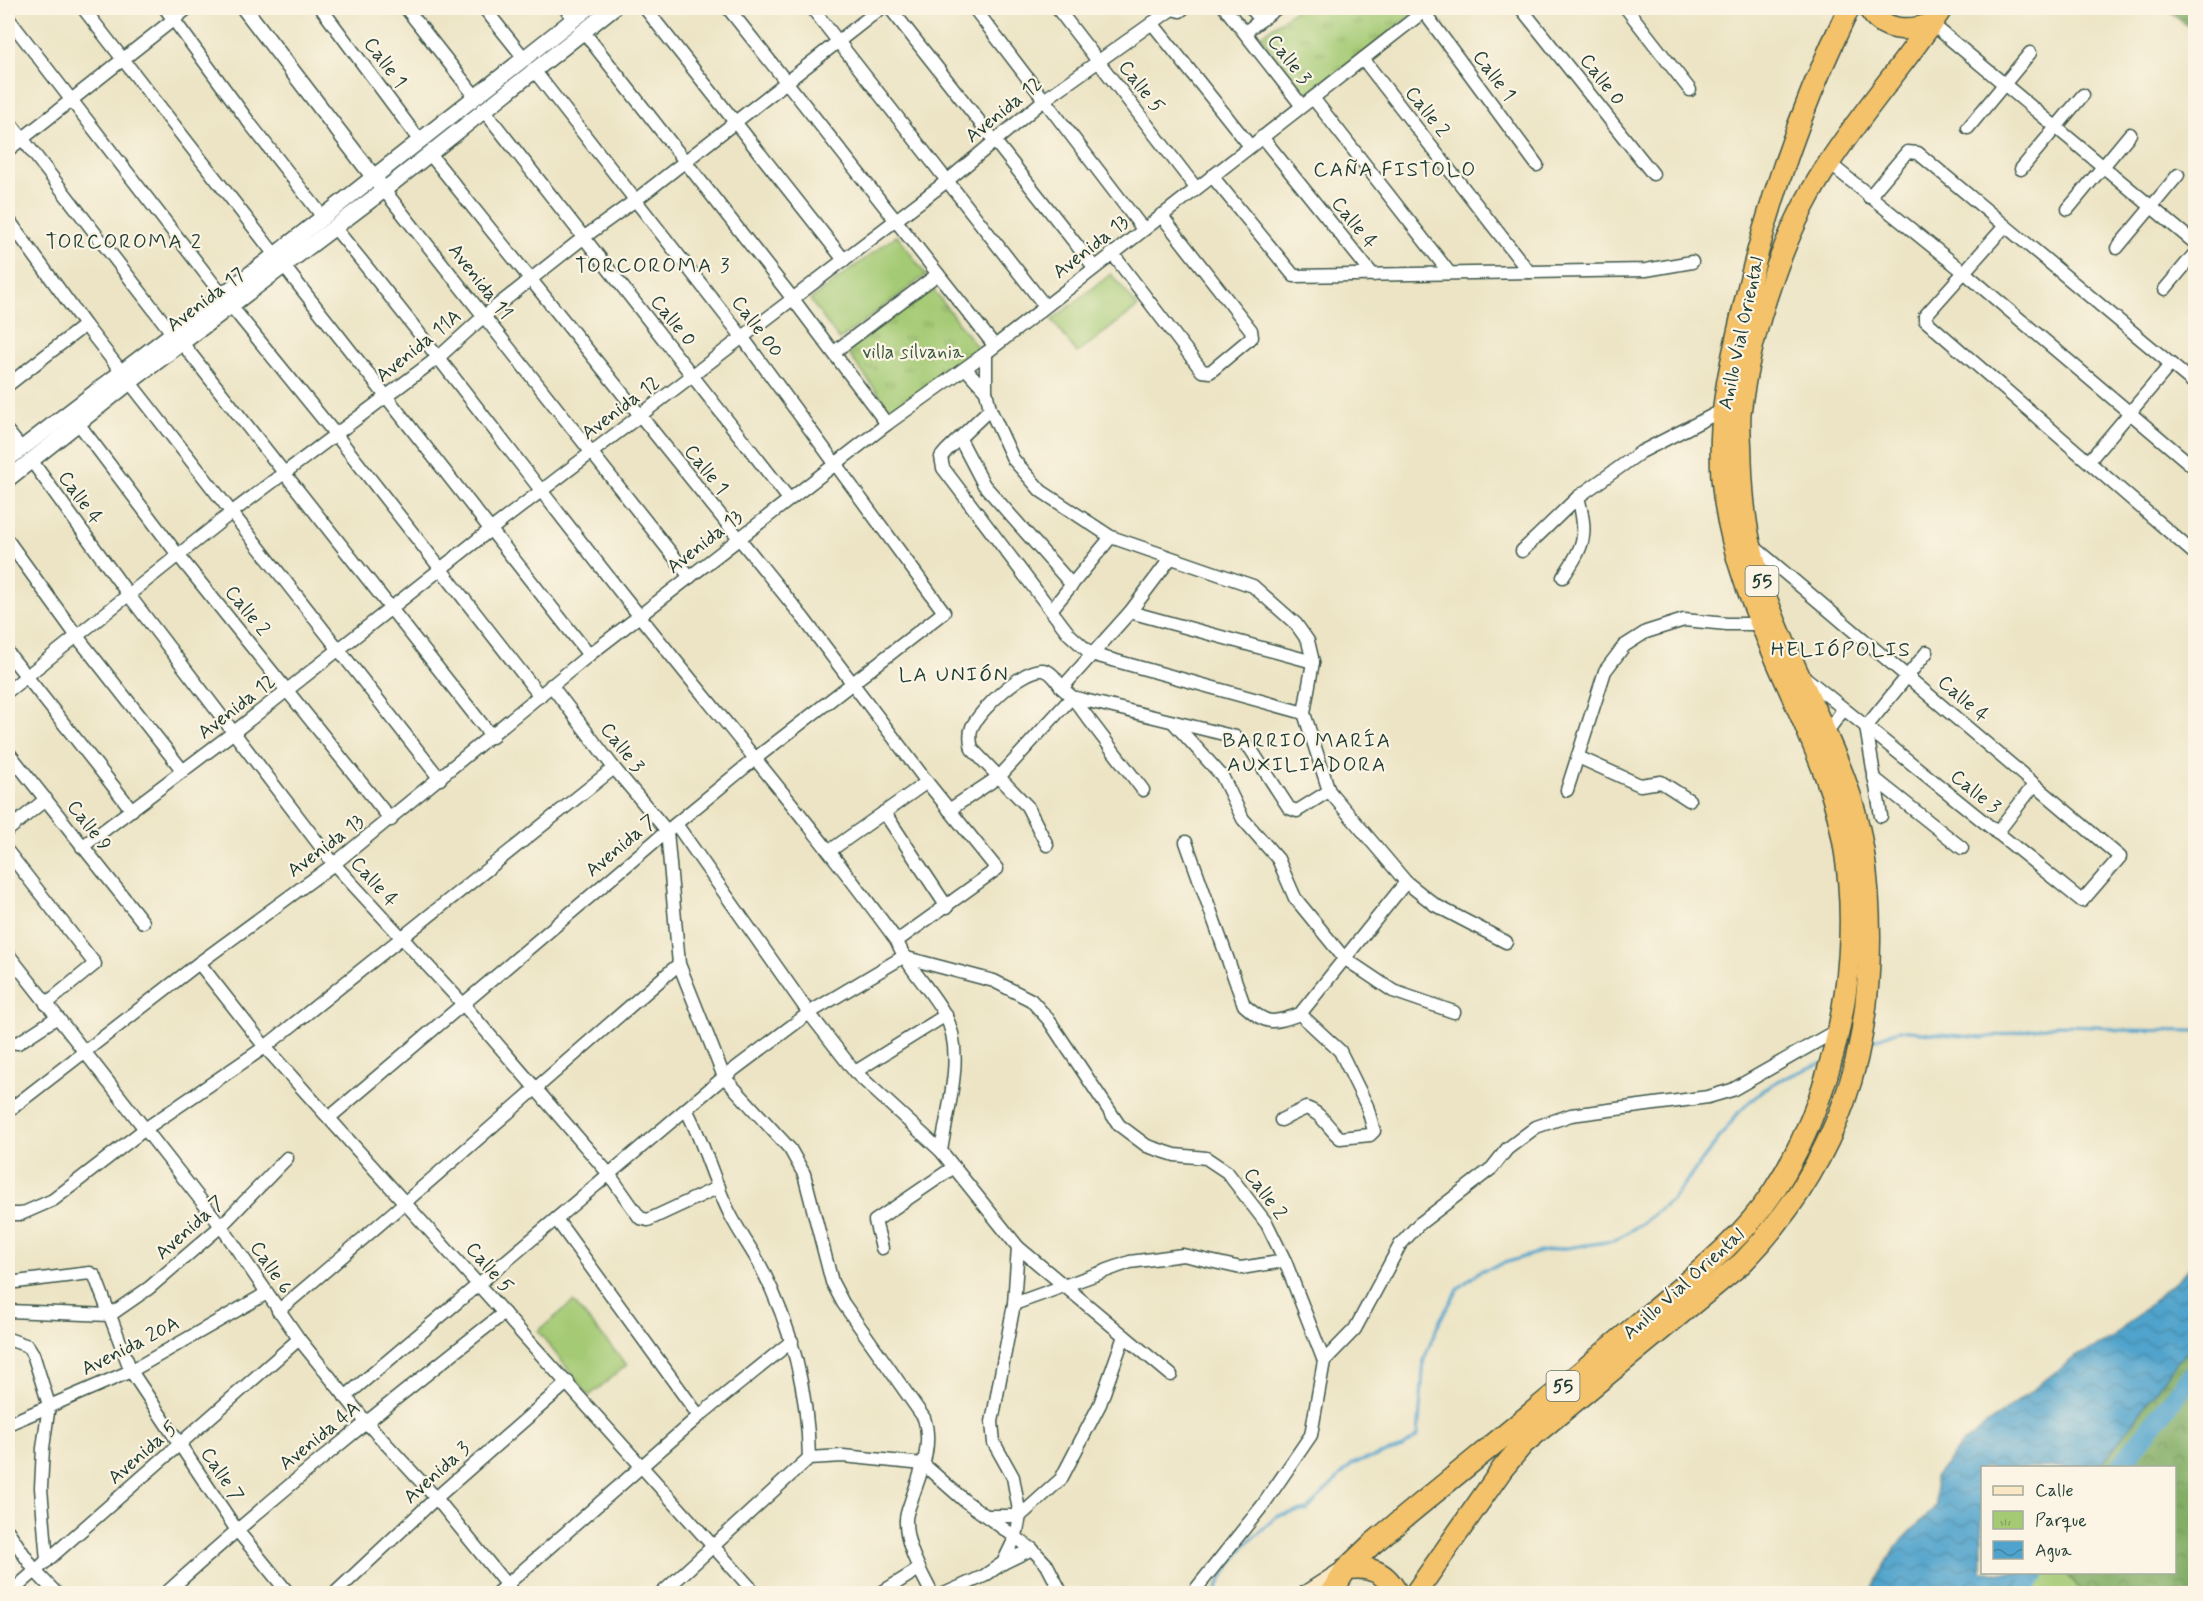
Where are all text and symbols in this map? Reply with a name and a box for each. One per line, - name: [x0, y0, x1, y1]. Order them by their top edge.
- street label: Calle 3: [1260, 29, 1317, 91]
- street label: Calle 1: [357, 32, 413, 94]
- street label: Calle 1: [1466, 45, 1522, 107]
- street label: Calle 0: [1573, 48, 1631, 112]
- street label: Calle 5: [1112, 55, 1170, 119]
- street label: Avenida 12: [960, 71, 1048, 150]
- street label: Calle 2: [1398, 81, 1455, 143]
- district label: CAÑA FISTOLO: [1313, 156, 1477, 184]
- street label: Calle 4: [1324, 191, 1383, 255]
- street label: Avenida 13: [1047, 209, 1135, 286]
- district label: TORCOROMA 2: [46, 228, 202, 256]
- street label: Avenida 11: [441, 238, 518, 326]
- district label: TORCOROMA 3: [575, 252, 731, 280]
- street label: Anillo Vial Oriental: [1712, 254, 1771, 412]
- street label: Avenida 17: [161, 262, 251, 339]
- street label: Calle 0: [644, 289, 702, 353]
- street label: Calle 00: [725, 290, 789, 363]
- street label: Avenida 11A: [370, 303, 468, 389]
- park label: villa silvania: [862, 339, 965, 366]
- street label: Avenida 12: [576, 370, 666, 447]
- street label: Calle 1: [677, 439, 734, 501]
- street label: Calle 4: [51, 466, 109, 530]
- street label: Avenida 13: [661, 504, 749, 581]
- road number: 55: [1746, 566, 1778, 596]
- street label: Calle 2: [218, 580, 276, 642]
- district label: HELIÓPOLIS: [1771, 636, 1911, 664]
- district label: LA UNIÓN: [899, 661, 1009, 689]
- street label: Avenida 12: [192, 668, 281, 746]
- street label: Calle 4: [1932, 669, 1995, 729]
- street label: Calle 3: [593, 717, 650, 779]
- district label: BARRIO MARÍA AUXILIADORA: [1222, 727, 1392, 779]
- street label: Calle 3: [1944, 764, 2006, 821]
- street label: Calle 9: [60, 795, 117, 857]
- street label: Avenida 13: [282, 808, 370, 884]
- street label: Avenida 7: [580, 809, 662, 884]
- street label: Calle 4: [344, 851, 404, 914]
- street label: Calle 2: [1237, 1162, 1293, 1226]
- street label: Avenida 7: [150, 1190, 230, 1266]
- street label: Anillo Vial Oriental: [1617, 1222, 1751, 1346]
- street label: Calle 6: [243, 1236, 298, 1300]
- street label: Calle 5: [459, 1236, 519, 1300]
- street label: Avenida 20A: [77, 1310, 184, 1383]
- road number: 55: [1546, 1371, 1580, 1401]
- street label: Avenida 4A: [274, 1395, 366, 1477]
- street label: Avenida 5: [102, 1415, 184, 1491]
- street label: Avenida 3: [398, 1436, 476, 1510]
- street label: Calle 7: [194, 1442, 250, 1507]
- legend: [1981, 1466, 2176, 1574]
- text: Calle: [2035, 1479, 2074, 1503]
- text: Parque: [2035, 1509, 2087, 1533]
- text: Agua: [2035, 1539, 2072, 1563]

